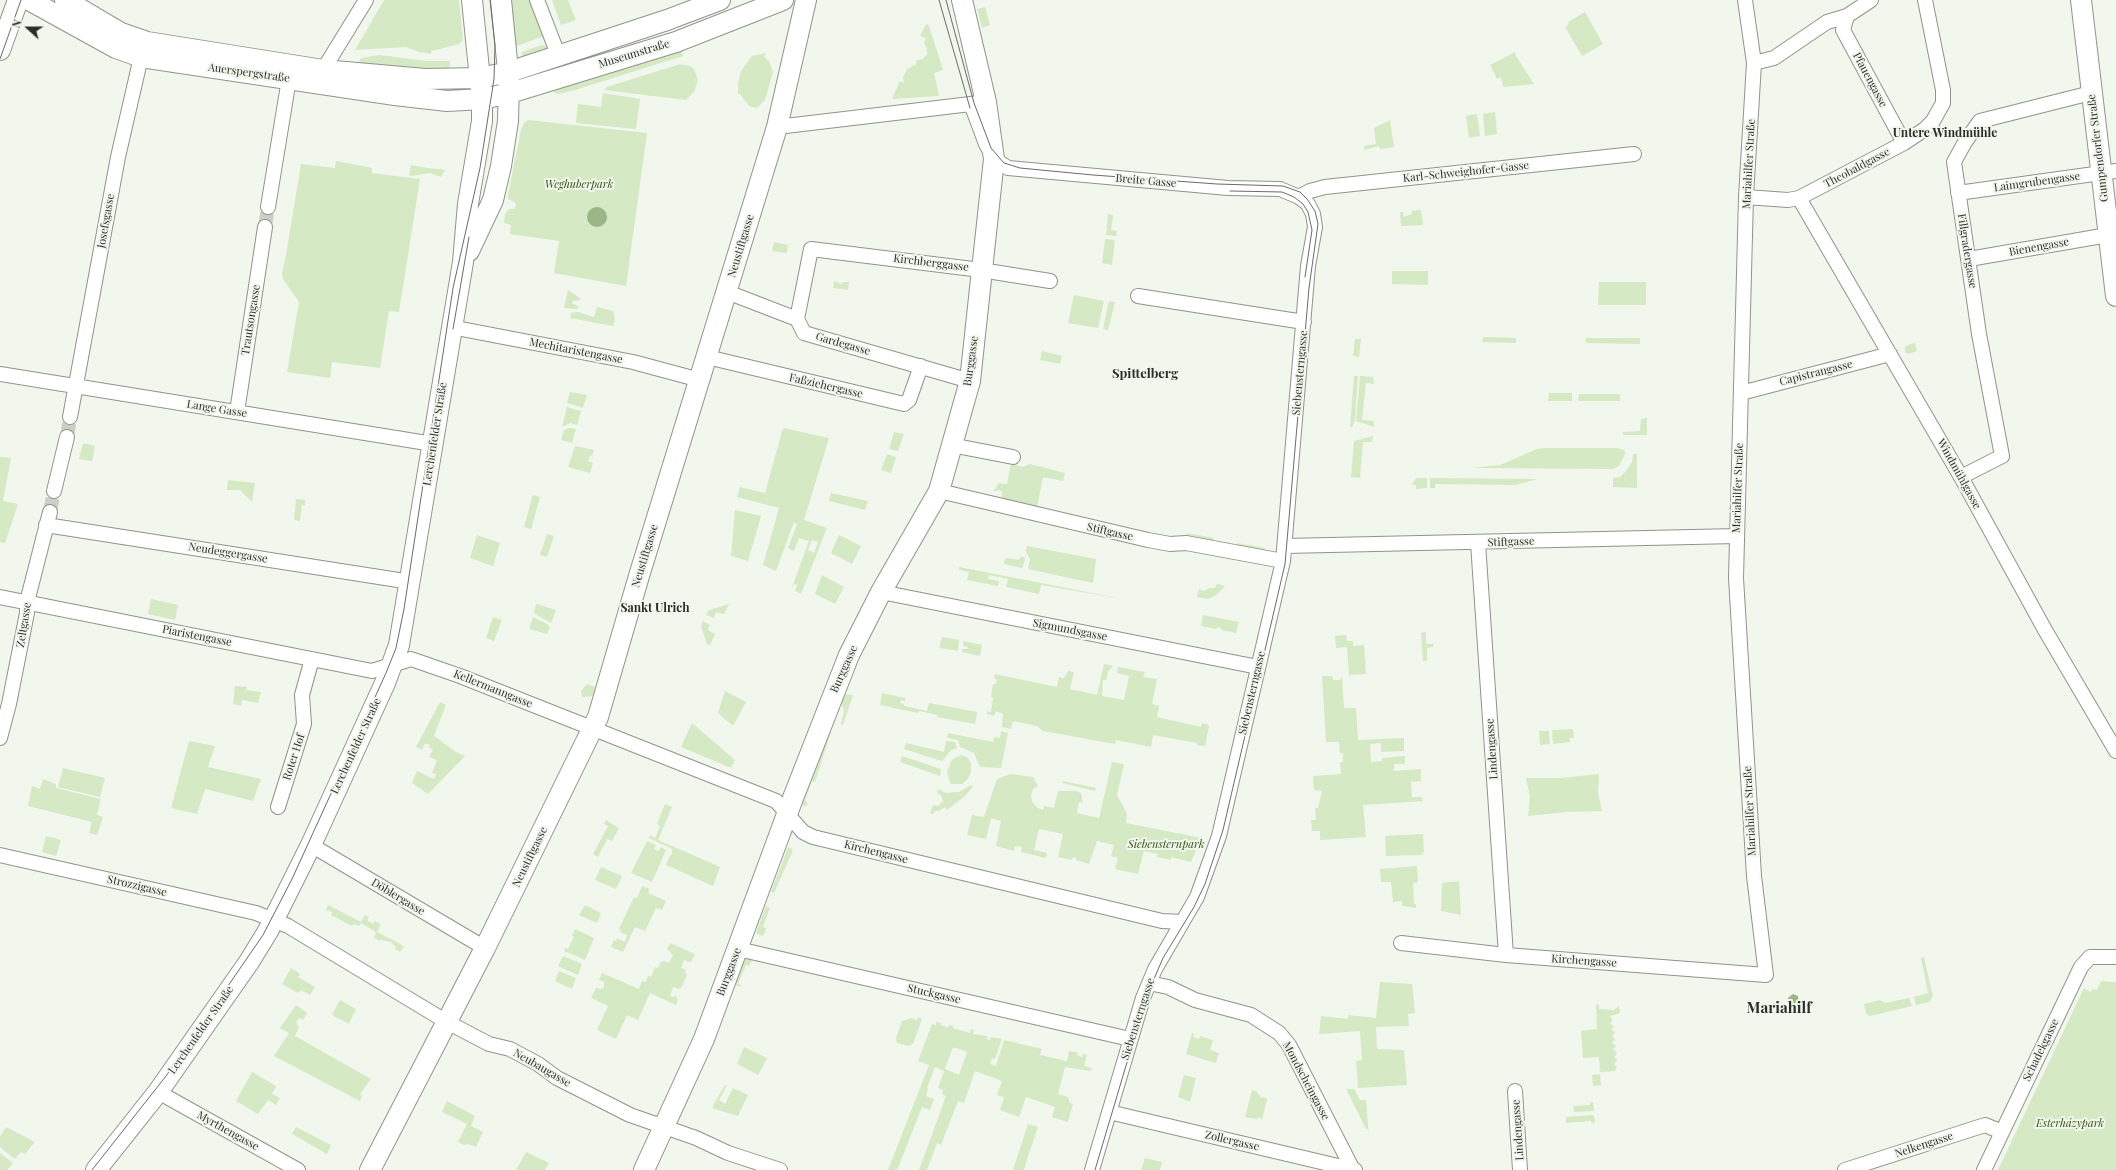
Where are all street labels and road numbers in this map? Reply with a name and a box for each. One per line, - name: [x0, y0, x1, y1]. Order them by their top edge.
- street label: Museumstraße: [597, 37, 671, 71]
- street label: Pfauengasse: [1850, 50, 1890, 110]
- street label: Auerspergstraße: [207, 61, 291, 85]
- street label: Gumpendorfer Straße: [2085, 93, 2111, 203]
- street label: Mariahilfer Straße: [1740, 119, 1758, 209]
- street label: Theobaldgasse: [1822, 145, 1892, 191]
- street label: Karl-Schweighofer-Gasse: [1402, 159, 1530, 185]
- street label: Laimgrubengasse: [1993, 169, 2081, 195]
- street label: Breite Gasse: [1115, 172, 1177, 190]
- street label: Josefsgasse: [95, 193, 117, 249]
- street label: Neustiftgasse: [725, 213, 757, 279]
- street label: Fillgradergasse: [1955, 213, 1979, 289]
- street label: Bienengasse: [2008, 235, 2070, 259]
- street label: Kirchberggasse: [893, 252, 969, 274]
- street label: Trautsongasse: [239, 284, 263, 356]
- street label: Gardegasse: [814, 330, 872, 358]
- street label: Siebensterngasse: [1290, 330, 1310, 416]
- street label: Mechitaristengasse: [528, 335, 624, 367]
- street label: Burggasse: [961, 335, 981, 387]
- street label: Capistrangasse: [1778, 358, 1854, 388]
- street label: Faßziehergasse: [788, 371, 864, 401]
- street label: Lerchenfelder Straße: [420, 381, 450, 487]
- street label: Lange Gasse: [186, 398, 248, 420]
- street label: Windmühlgasse: [1934, 437, 1984, 511]
- street label: Mariahilfer Straße: [1730, 443, 1746, 533]
- street label: Stiftgasse: [1086, 520, 1134, 544]
- street label: Neustiftgasse: [629, 523, 661, 589]
- street label: Stiftgasse: [1487, 535, 1535, 549]
- street label: Neudeggergasse: [187, 540, 269, 566]
- street label: Zeltgasse: [14, 602, 34, 648]
- street label: Sigmundsgasse: [1032, 616, 1108, 644]
- street label: Piaristengasse: [161, 623, 233, 649]
- street label: Burggasse: [828, 643, 860, 695]
- street label: Siebensterngasse: [1236, 650, 1268, 736]
- street label: Kellermanngasse: [451, 667, 535, 711]
- street label: Lerchenfelder Straße: [328, 696, 384, 796]
- street label: Lindengasse: [1483, 718, 1501, 780]
- street label: Roter Hof: [280, 732, 308, 782]
- street label: Mariahilfer Straße: [1741, 766, 1759, 856]
- street label: Neustiftgasse: [510, 825, 550, 889]
- street label: Kirchengasse: [843, 838, 909, 866]
- street label: Strozzigasse: [106, 873, 168, 899]
- street label: Döblergasse: [369, 876, 427, 918]
- street label: Burggasse: [714, 946, 744, 998]
- street label: Kirchengasse: [1551, 952, 1617, 970]
- street label: Siebensterngasse: [1119, 976, 1157, 1062]
- street label: Stuckgasse: [906, 981, 962, 1007]
- street label: Lerchenfelder Straße: [166, 983, 236, 1077]
- street label: Schadekgasse: [2020, 1017, 2062, 1083]
- street label: Mondscheingasse: [1280, 1040, 1332, 1122]
- street label: Neubaugasse: [511, 1046, 573, 1090]
- street label: Lindengasse: [1509, 1099, 1527, 1161]
- street label: Myrthengasse: [195, 1109, 261, 1153]
- street label: Zollergasse: [1203, 1128, 1261, 1154]
- street label: Nelkengasse: [1893, 1129, 1955, 1161]

